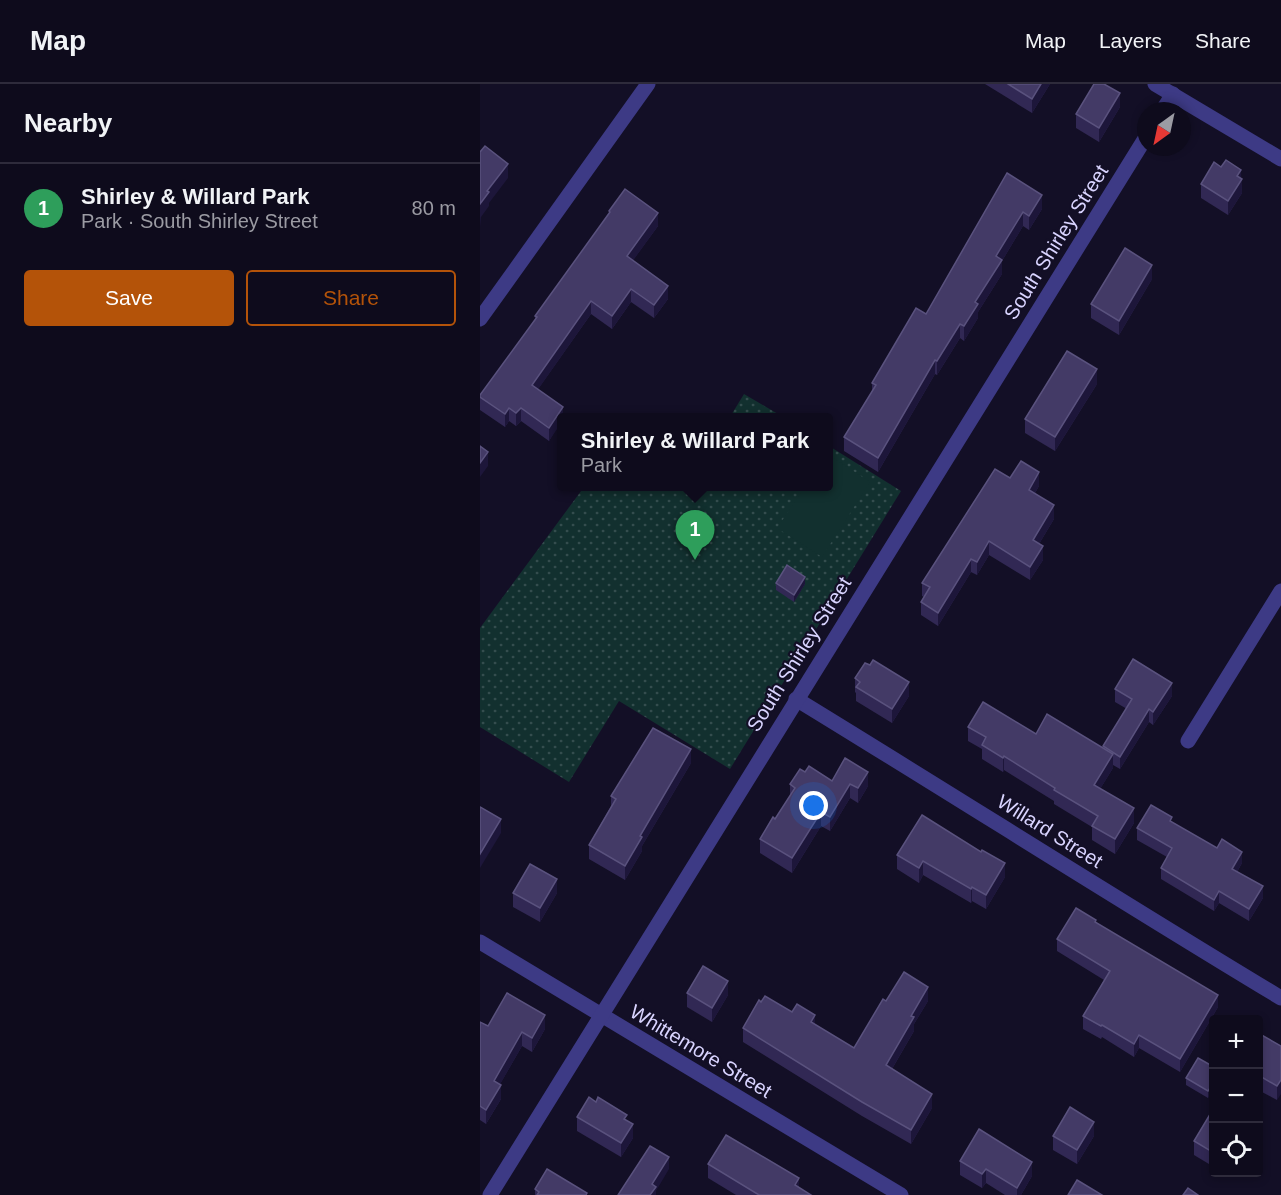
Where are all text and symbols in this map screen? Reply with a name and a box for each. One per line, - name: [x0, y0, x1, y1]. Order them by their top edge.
- text: Map: [30, 25, 86, 56]
- text: Map: [1025, 29, 1066, 52]
- text: Layers: [1099, 29, 1162, 52]
- text: Share: [1195, 29, 1251, 52]
- north arrow: [1137, 102, 1191, 156]
- text: Nearby: [24, 108, 112, 138]
- street label: South Shirley Street: [1000, 160, 1113, 323]
- text: Shirley & Willard Park: [81, 184, 309, 209]
- text: 1: [38, 197, 49, 219]
- text: 80 m: [412, 197, 456, 219]
- text: Park · South Shirley Street: [81, 210, 318, 232]
- button: Save: [24, 270, 234, 326]
- button: Share: [246, 270, 456, 326]
- popup: [557, 413, 833, 491]
- text: Shirley & Willard Park: [581, 428, 809, 453]
- text: Park: [581, 454, 622, 476]
- pin: 1: [676, 510, 714, 560]
- street label: South Shirley Street: [743, 572, 856, 735]
- street label: Willard Street: [993, 790, 1107, 872]
- your location: [799, 791, 828, 820]
- street label: Whittemore Street: [626, 1000, 776, 1102]
- map controls: [1209, 1015, 1263, 1177]
- button: +: [1209, 1015, 1263, 1069]
- button: −: [1209, 1069, 1263, 1123]
- button: locate: [1209, 1123, 1263, 1177]

